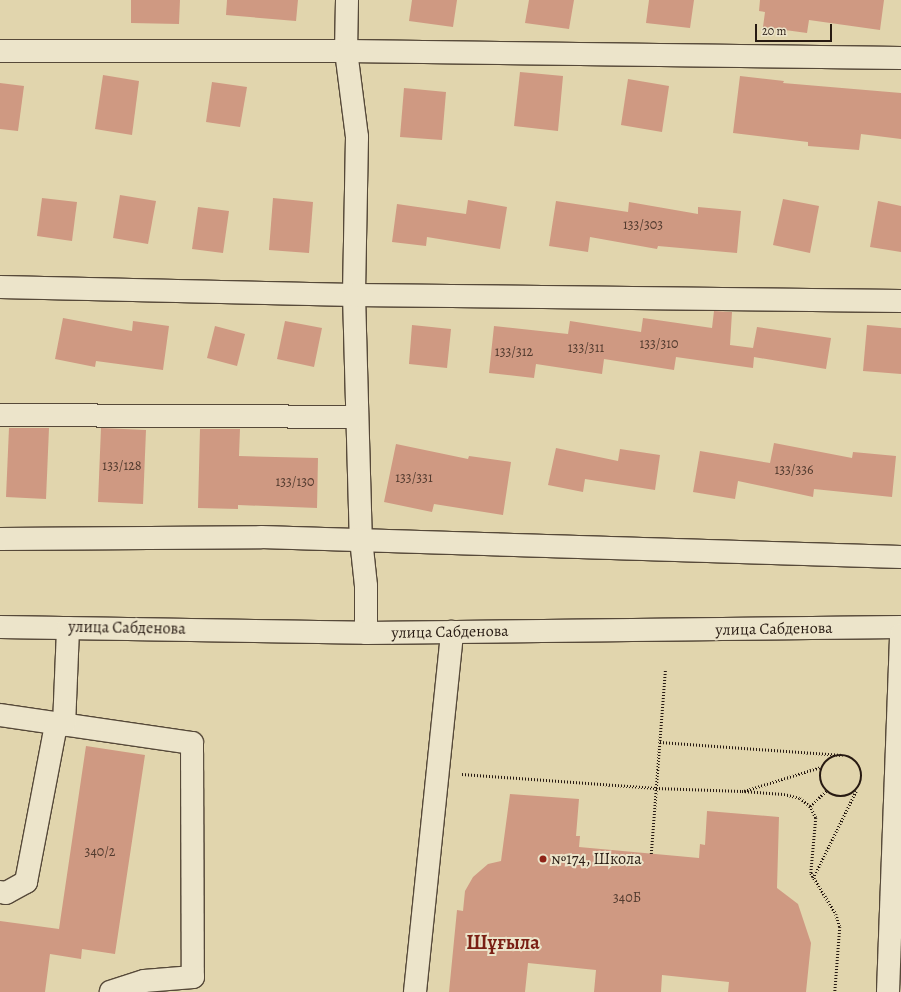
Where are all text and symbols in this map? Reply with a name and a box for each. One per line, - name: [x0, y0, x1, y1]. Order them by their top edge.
- scale bar: [757, 16, 834, 42]
- text: 20 m: [762, 23, 786, 39]
- house number: 133/303: [623, 217, 663, 233]
- house number: 133/310: [639, 336, 679, 352]
- house number: 133/311: [568, 340, 604, 356]
- house number: 133/312: [495, 344, 533, 360]
- house number: 133/128: [102, 458, 142, 474]
- house number: 133/336: [774, 462, 814, 478]
- house number: 133/331: [395, 470, 433, 486]
- house number: 133/130: [275, 474, 315, 490]
- street label: улица Сабденова: [68, 617, 186, 639]
- street label: улица Сабденова: [715, 618, 833, 640]
- street label: улица Сабденова: [391, 621, 509, 643]
- house number: 340/2: [85, 844, 115, 860]
- place label: №174, Школа: [551, 849, 642, 869]
- marker: №174, Школа: [538, 854, 548, 864]
- house number: 340Б: [613, 890, 641, 906]
- district label: Шұғыла: [466, 930, 540, 954]

